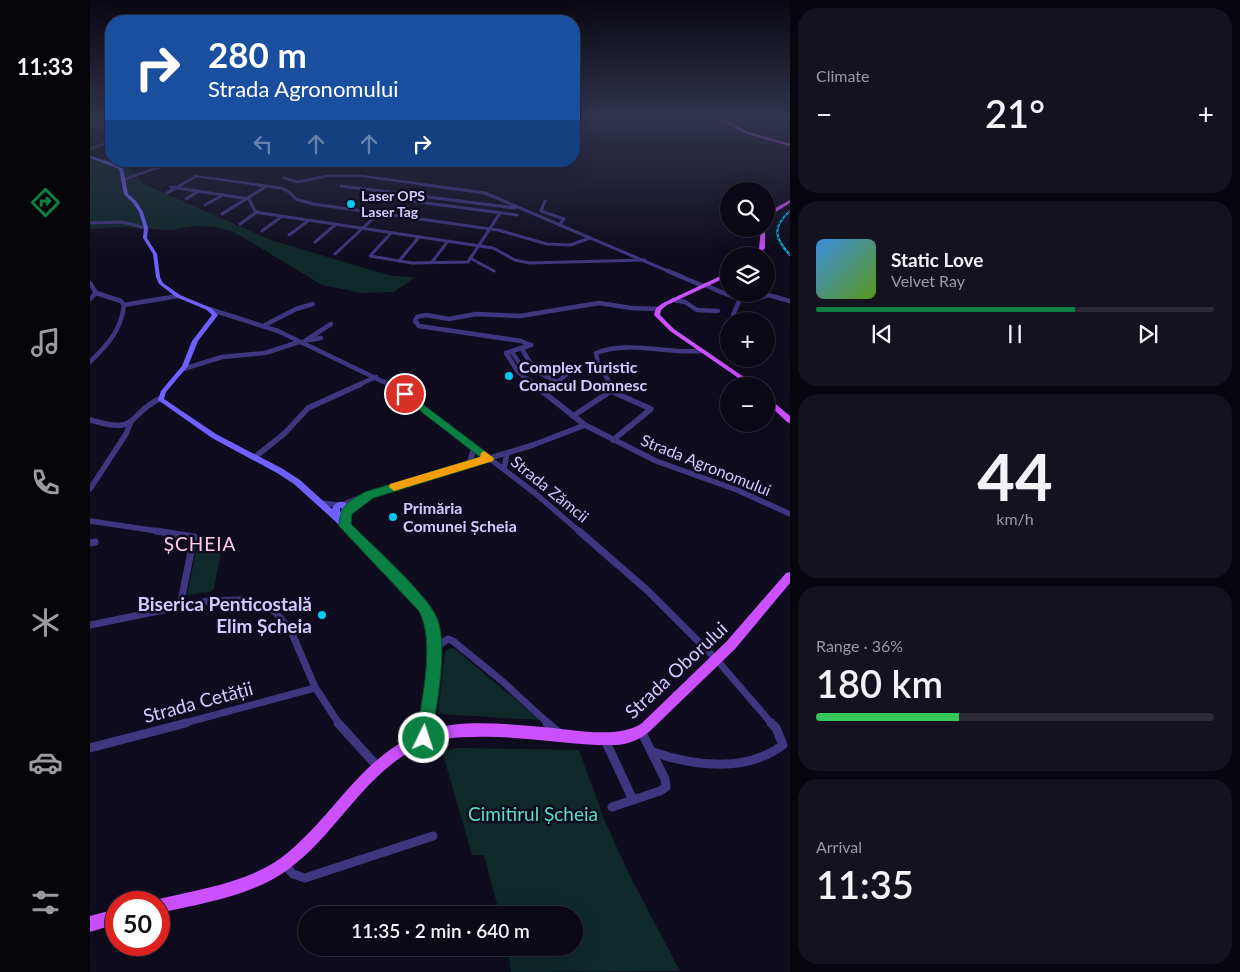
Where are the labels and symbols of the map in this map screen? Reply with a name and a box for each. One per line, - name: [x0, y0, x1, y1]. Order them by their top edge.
- place label: Laser OPS Laser Tag: [361, 187, 425, 220]
- marker: Laser OPS Laser Tag: [345, 198, 357, 210]
- place label: Complex Turistic Conacul Domnesc: [519, 357, 648, 394]
- marker: Complex Turistic Conacul Domnesc: [503, 370, 515, 382]
- pin: [384, 373, 426, 415]
- street label: Strada Agronomului: [638, 430, 774, 499]
- street label: Strada Zămcii: [508, 451, 593, 526]
- place label: Primăria Comunei Șcheia: [403, 498, 517, 535]
- marker: Primăria Comunei Șcheia: [387, 511, 399, 523]
- district label: ȘCHEIA: [164, 532, 236, 555]
- place label: Biserica Penticostală Elim Șcheia: [137, 592, 312, 637]
- marker: Biserica Penticostală Elim Șcheia: [316, 609, 328, 621]
- street label: Strada Oborului: [620, 616, 732, 723]
- street label: Strada Cetății: [141, 676, 255, 727]
- position arrow: [397, 711, 449, 763]
- park label: Cimitirul Șcheia: [468, 802, 598, 825]
- speed limit sign: 50: [105, 891, 170, 956]

